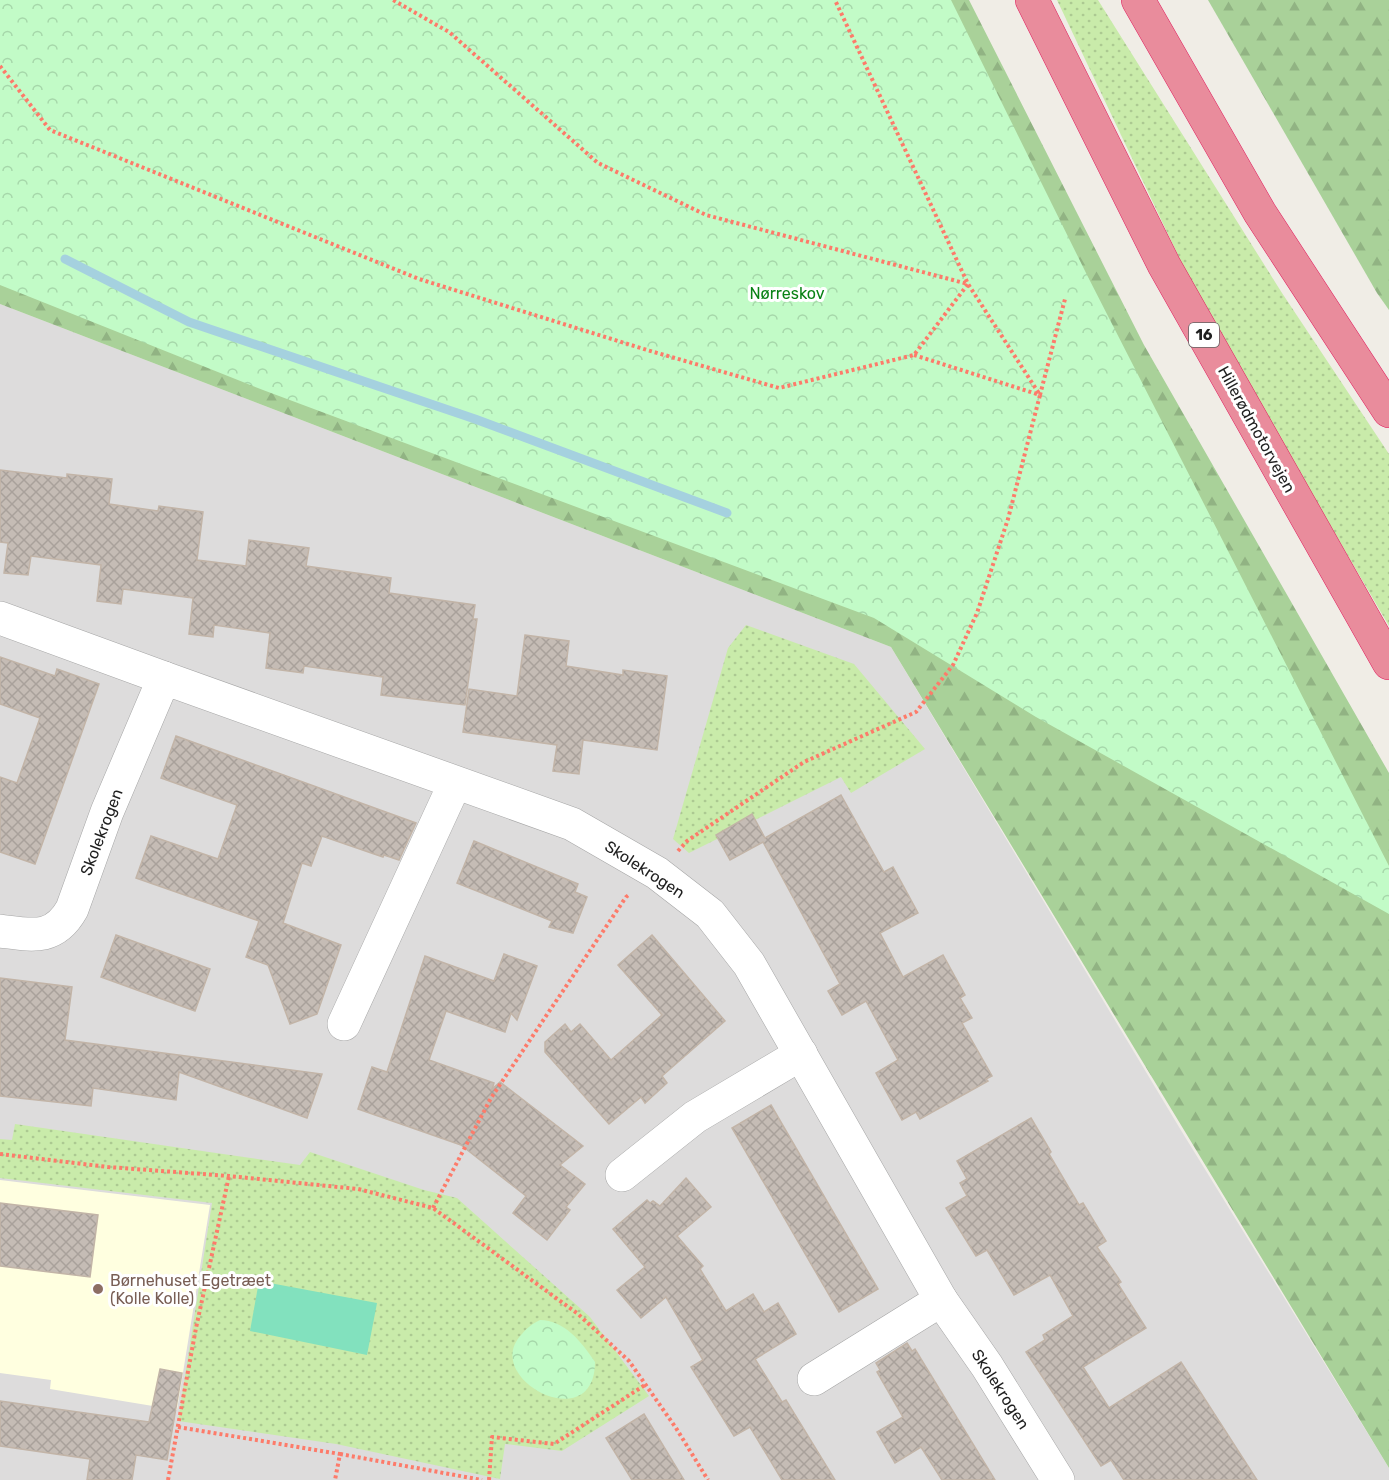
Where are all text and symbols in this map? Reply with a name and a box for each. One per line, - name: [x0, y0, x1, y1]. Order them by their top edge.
- park label: Nørreskov: [749, 284, 825, 303]
- road number: 16: [1189, 323, 1219, 347]
- street label: Hillerødmotorvejen: [1214, 363, 1299, 496]
- street label: Skolekrogen: [76, 786, 127, 878]
- street label: Skolekrogen: [601, 837, 688, 902]
- place label: Børnehuset Egetræet (Kolle Kolle): [110, 1271, 271, 1308]
- marker: Børnehuset Egetræet (Kolle Kolle): [91, 1282, 105, 1296]
- street label: Skolekrogen: [968, 1346, 1033, 1433]

